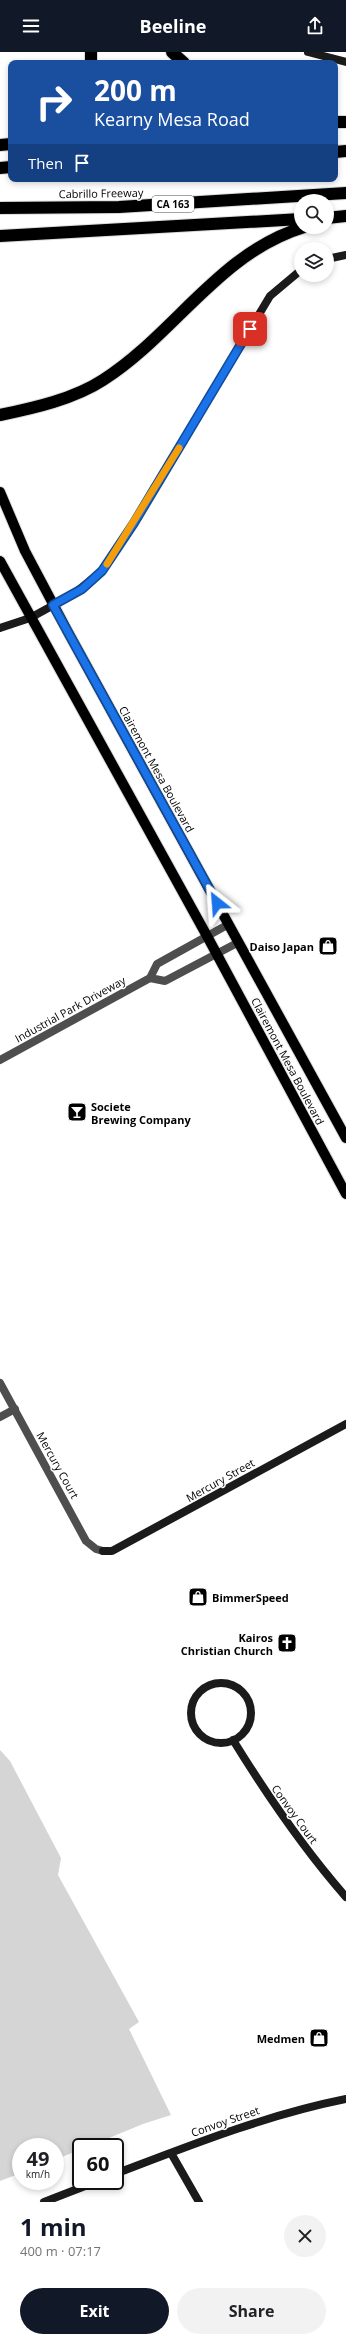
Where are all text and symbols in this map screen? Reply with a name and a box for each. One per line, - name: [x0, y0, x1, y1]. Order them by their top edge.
- text: Beeline: [140, 14, 206, 38]
- icon: menu: [20, 15, 42, 37]
- icon: share: [304, 15, 326, 37]
- text: 200 m: [94, 71, 177, 109]
- icon: right: [28, 76, 80, 128]
- text: Kearny Mesa Road: [94, 107, 250, 131]
- icon: arrive: [71, 152, 93, 174]
- text: Then: [28, 153, 63, 173]
- street label: Cabrillo Freeway: [59, 185, 144, 201]
- map controls: [294, 194, 334, 282]
- button: search: [294, 194, 334, 234]
- road number: CA 163: [152, 196, 194, 212]
- button: layers: [294, 242, 334, 282]
- pin: [233, 312, 267, 346]
- icon: arrive: [239, 318, 261, 340]
- street label: Clairemont Mesa Boulevard: [116, 703, 198, 835]
- position arrow: [196, 882, 238, 924]
- shop icon: Daiso Japan: [317, 935, 339, 957]
- place label: Daiso Japan: [250, 939, 314, 954]
- street label: Industrial Park Driveway: [12, 972, 128, 1046]
- street label: Clairemont Mesa Boulevard: [248, 995, 328, 1127]
- place label: Societe Brewing Company: [91, 1099, 191, 1127]
- bar icon: Societe Brewing Company: [66, 1101, 88, 1123]
- street label: Mercury Court: [33, 1429, 83, 1501]
- street label: Mercury Street: [183, 1455, 257, 1505]
- shop icon: BimmerSpeed: [187, 1586, 209, 1608]
- place label: BimmerSpeed: [212, 1590, 289, 1605]
- place label: Kairos Christian Church: [181, 1630, 274, 1658]
- church icon: Kairos Christian Church: [276, 1632, 298, 1654]
- street label: Convoy Court: [269, 1781, 322, 1847]
- shop icon: Medmen: [308, 2027, 330, 2049]
- place label: Medmen: [257, 2031, 305, 2046]
- street label: Convoy Street: [189, 2102, 261, 2140]
- speed limit sign: 60: [72, 2138, 124, 2190]
- text: 49: [27, 2145, 49, 2172]
- text: km/h: [26, 2167, 50, 2181]
- text: 1 min: [20, 2210, 87, 2243]
- button: close: [284, 2215, 326, 2257]
- text: 400 m · 07:17: [20, 2242, 101, 2260]
- button: Exit: [20, 2288, 169, 2334]
- button: Share: [177, 2288, 326, 2334]

